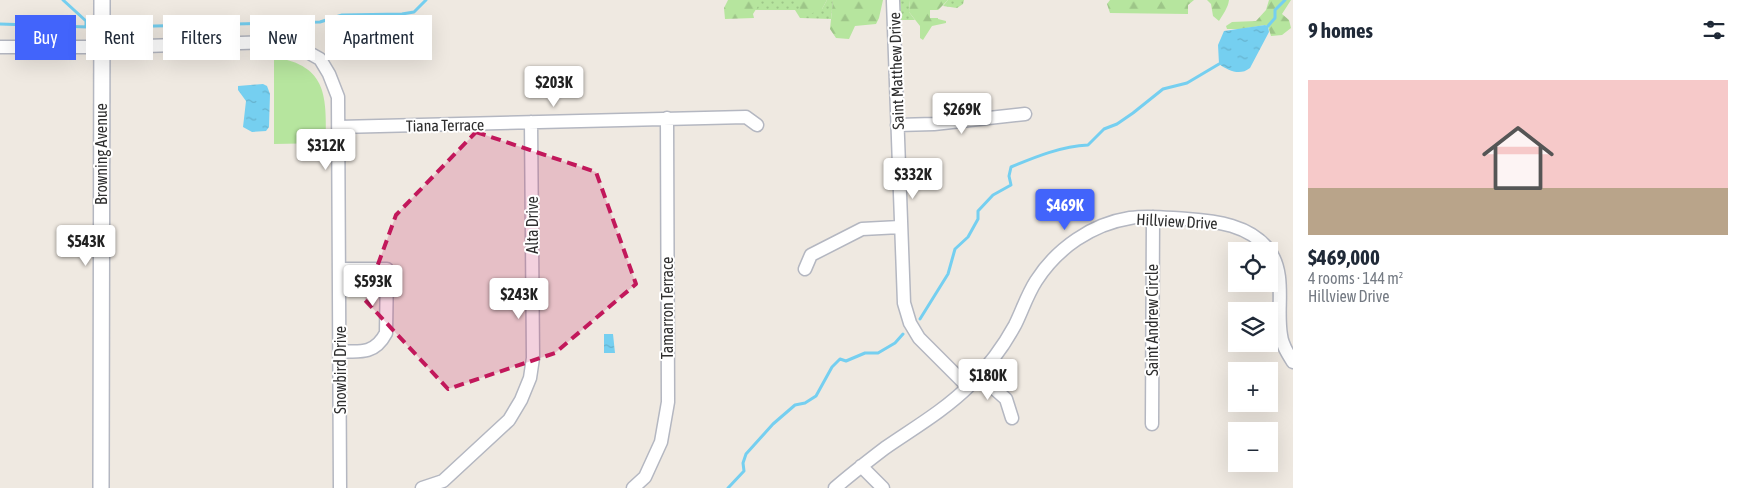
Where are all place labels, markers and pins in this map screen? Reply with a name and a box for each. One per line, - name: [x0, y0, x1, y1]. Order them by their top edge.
- pin: $203K: [519, 66, 589, 108]
- pin: $269K: [927, 92, 997, 135]
- pin: $312K: [291, 128, 361, 171]
- pin: $332K: [878, 158, 948, 200]
- pin: $469K: [1030, 188, 1100, 231]
- pin: $543K: [51, 224, 121, 267]
- pin: $593K: [338, 264, 408, 307]
- pin: $243K: [484, 278, 554, 320]
- pin: $180K: [953, 358, 1023, 401]

